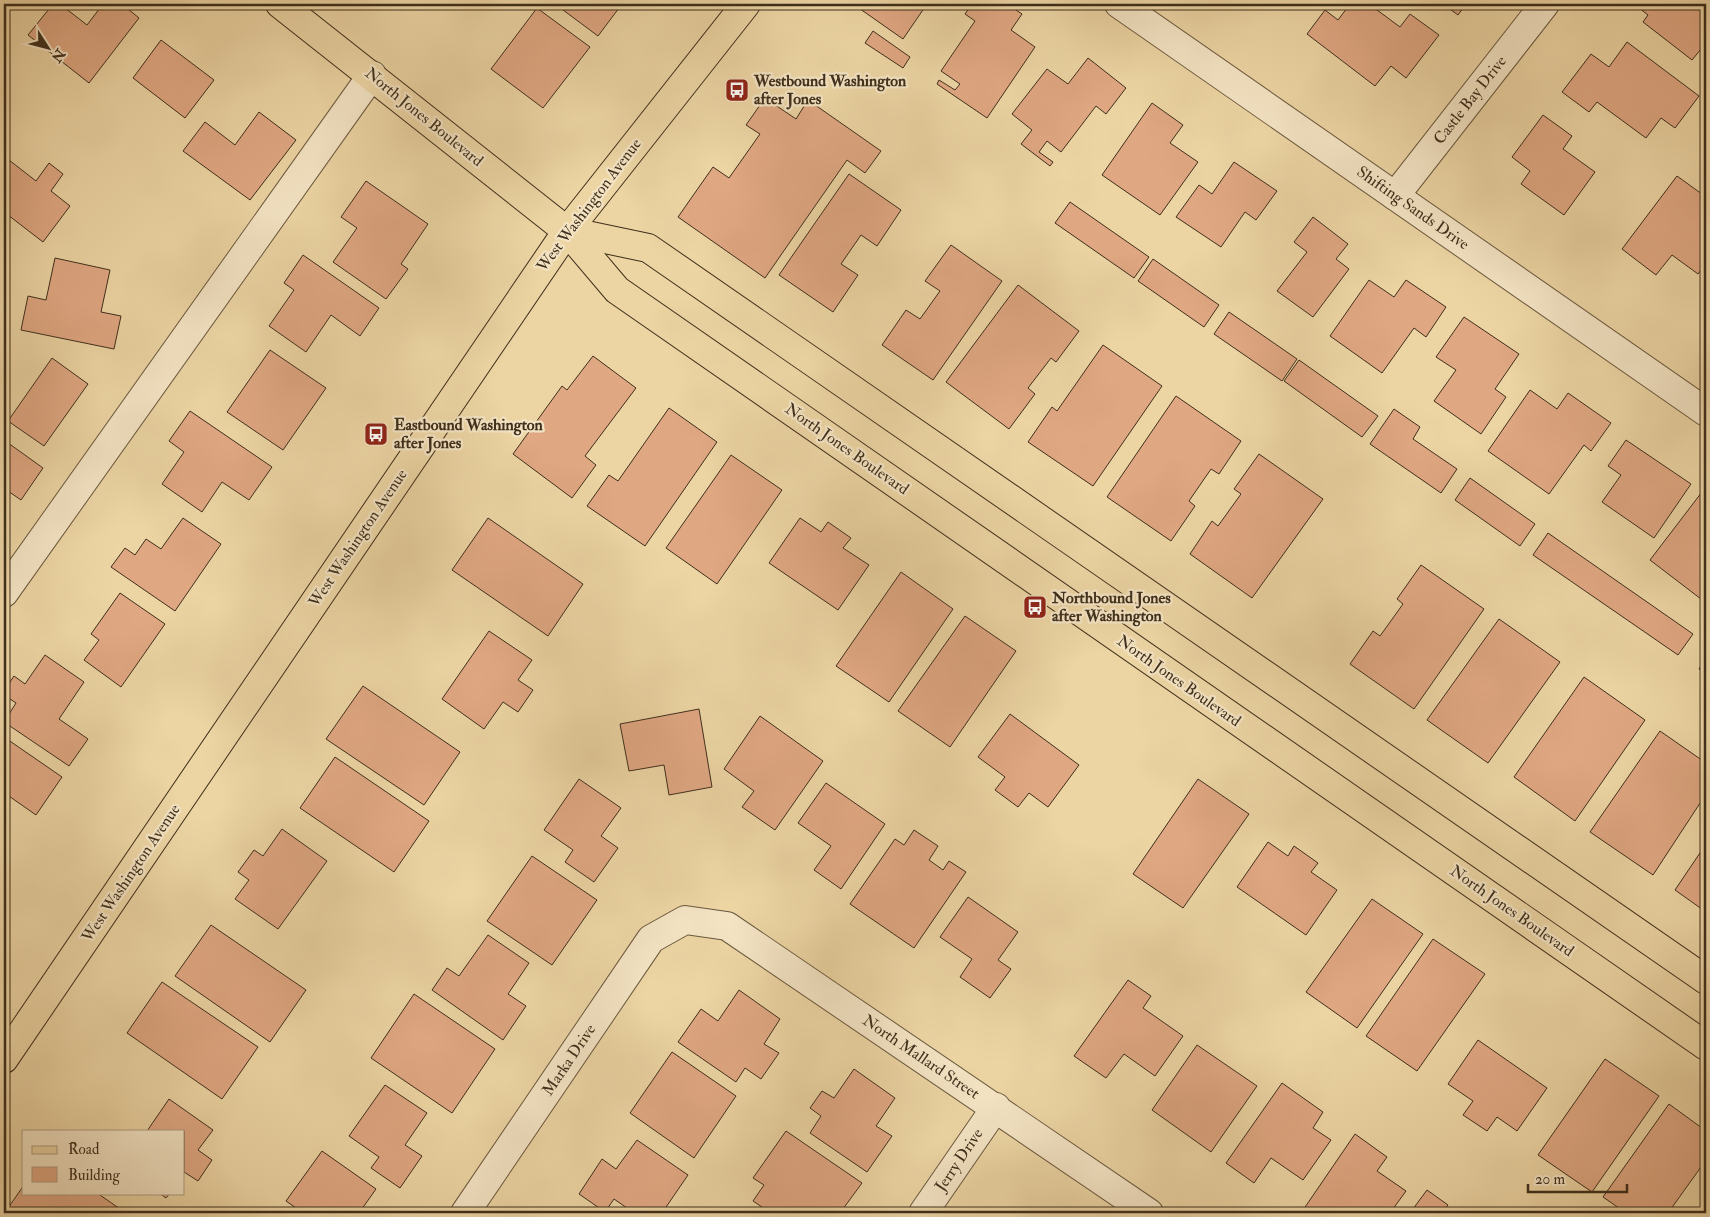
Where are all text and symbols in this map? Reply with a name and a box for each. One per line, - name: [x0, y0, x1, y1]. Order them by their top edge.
- north arrow: [22, 22, 72, 72]
- text: N: [47, 44, 69, 66]
- street label: Castle Bay Drive: [1429, 51, 1511, 148]
- street label: North Jones Boulevard: [360, 63, 487, 172]
- place label: Westbound Washington after Jones: [753, 71, 907, 110]
- bus stop icon: Westbound Washington after Jones: [724, 77, 750, 103]
- street label: West Washington Avenue: [532, 134, 646, 277]
- street label: Shifting Sands Drive: [1353, 162, 1473, 254]
- street label: North Jones Boulevard: [781, 399, 913, 500]
- place label: Eastbound Washington after Jones: [394, 415, 544, 454]
- bus stop icon: Eastbound Washington after Jones: [363, 421, 389, 447]
- street label: West Washington Avenue: [304, 465, 412, 612]
- place label: Northbound Jones after Washington: [1051, 588, 1171, 627]
- bus stop icon: Northbound Jones after Washington: [1022, 594, 1048, 620]
- street label: North Jones Boulevard: [1113, 631, 1245, 732]
- street label: West Washington Avenue: [77, 800, 185, 947]
- street label: North Jones Boulevard: [1446, 861, 1578, 962]
- street label: North Mallard Street: [859, 1010, 983, 1104]
- street label: Marka Drive: [538, 1020, 600, 1100]
- street label: Jerry Drive: [930, 1124, 988, 1197]
- legend: [22, 1130, 185, 1194]
- text: Road: [68, 1140, 100, 1159]
- scale bar: [1528, 1162, 1626, 1194]
- text: Building: [68, 1166, 120, 1185]
- text: 20 m: [1535, 1170, 1565, 1189]

